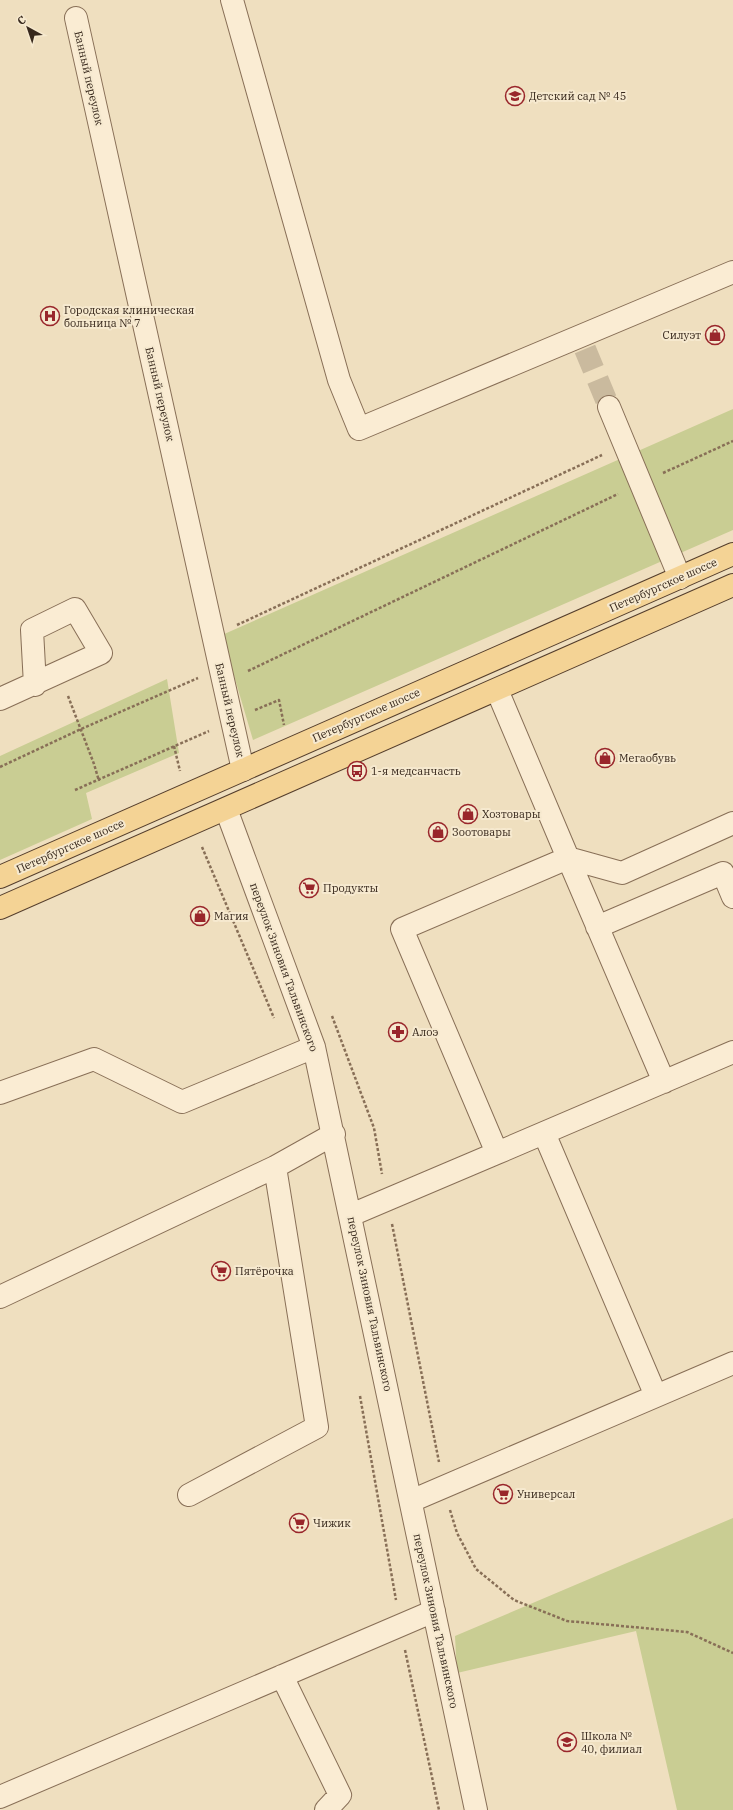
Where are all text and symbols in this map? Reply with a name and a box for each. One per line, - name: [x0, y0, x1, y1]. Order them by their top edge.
- north arrow: [8, 8, 48, 48]
- text: С: [14, 13, 29, 28]
- street label: Банный переулок: [71, 29, 107, 127]
- school or university icon: Детский сад № 45: [504, 85, 526, 107]
- place label: Детский сад № 45: [529, 89, 626, 103]
- place label: Городская клиническая больница № 7: [64, 303, 194, 330]
- hospital icon: Городская клиническая больница № 7: [39, 305, 61, 327]
- shop icon: Силуэт: [704, 324, 726, 346]
- place label: Силуэт: [663, 328, 701, 342]
- street label: Банный переулок: [142, 345, 178, 443]
- street label: Петербургское шоссе: [607, 555, 719, 615]
- street label: Банный переулок: [212, 661, 248, 759]
- street label: Петербургское шоссе: [310, 685, 422, 745]
- shop icon: Мегаобувь: [594, 747, 616, 769]
- place label: Мегаобувь: [619, 751, 676, 765]
- bus stop icon: 1-я медсанчасть: [346, 760, 368, 782]
- place label: 1-я медсанчасть: [371, 764, 461, 778]
- shop icon: Хозтовары: [457, 803, 479, 825]
- place label: Хозтовары: [482, 807, 541, 821]
- street label: Петербургское шоссе: [14, 816, 126, 876]
- shop icon: Зоотовары: [427, 821, 449, 843]
- place label: Зоотовары: [452, 825, 511, 839]
- supermarket icon: Продукты: [298, 877, 320, 899]
- street label: переулок Зиновия Тальвинского: [247, 881, 321, 1053]
- place label: Продукты: [323, 881, 378, 895]
- shop icon: Магия: [189, 905, 211, 927]
- place label: Магия: [214, 909, 249, 923]
- pharmacy icon: Алоэ: [387, 1021, 409, 1043]
- place label: Алоэ: [412, 1025, 439, 1039]
- street label: переулок Зиновия Тальвинского: [345, 1215, 395, 1393]
- supermarket icon: Пятёрочка: [210, 1260, 232, 1282]
- place label: Пятёрочка: [235, 1264, 294, 1278]
- supermarket icon: Универсал: [492, 1483, 514, 1505]
- place label: Универсал: [517, 1487, 576, 1501]
- supermarket icon: Чижик: [288, 1512, 310, 1534]
- place label: Чижик: [313, 1516, 351, 1530]
- street label: переулок Зиновия Тальвинского: [411, 1532, 461, 1710]
- place label: Школа № 40, филиал: [581, 1729, 642, 1756]
- school or university icon: Школа № 40, филиал: [556, 1731, 578, 1753]

